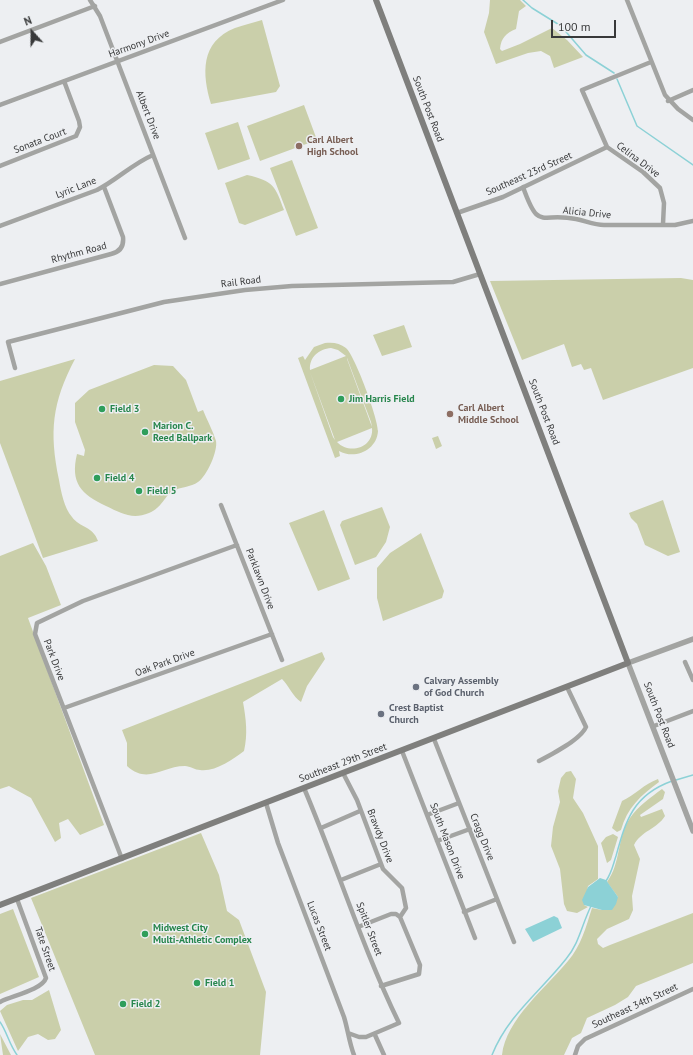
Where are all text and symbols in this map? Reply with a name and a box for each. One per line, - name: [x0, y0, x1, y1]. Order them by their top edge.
- north arrow: [12, 12, 52, 52]
- scale bar: [553, 12, 618, 38]
- text: N: [22, 13, 34, 29]
- text: 100 m: [558, 19, 591, 34]
- street label: Harmony Drive: [107, 27, 171, 61]
- street label: South Post Road: [410, 74, 446, 144]
- street label: Albert Drive: [133, 89, 163, 141]
- street label: Sonata Court: [12, 125, 68, 157]
- place label: Carl Albert High School: [307, 134, 358, 158]
- street label: Celina Drive: [614, 140, 662, 180]
- marker: Carl Albert High School: [294, 141, 304, 151]
- street label: Southeast 23rd Street: [484, 150, 574, 198]
- street label: Lyric Lane: [54, 175, 98, 201]
- street label: Alicia Drive: [562, 204, 612, 222]
- street label: Rhythm Road: [50, 240, 108, 266]
- street label: Rail Road: [220, 274, 262, 290]
- street label: South Post Road: [526, 377, 562, 447]
- place label: Jim Harris Field: [349, 393, 415, 405]
- marker: Jim Harris Field: [336, 394, 346, 404]
- place label: Carl Albert Middle School: [458, 402, 519, 426]
- place label: Field 3: [110, 403, 139, 415]
- marker: Field 3: [97, 404, 107, 414]
- marker: Carl Albert Middle School: [445, 409, 455, 419]
- place label: Marion C. Reed Ballpark: [153, 420, 212, 444]
- marker: Marion C. Reed Ballpark: [140, 427, 150, 437]
- place label: Field 4: [105, 472, 134, 484]
- marker: Field 4: [92, 473, 102, 483]
- place label: Field 5: [147, 485, 176, 497]
- marker: Field 5: [134, 486, 144, 496]
- street label: Parklawn Drive: [243, 547, 277, 611]
- street label: Park Drive: [41, 638, 67, 682]
- street label: Oak Park Drive: [133, 647, 197, 679]
- place label: Calvary Assembly of God Church: [424, 675, 499, 698]
- street label: South Post Road: [641, 680, 677, 750]
- marker: Calvary Assembly of God Church: [411, 682, 421, 692]
- place label: Crest Baptist Church: [389, 702, 443, 726]
- marker: Crest Baptist Church: [376, 709, 386, 719]
- street label: Southeast 29th Street: [297, 741, 389, 785]
- street label: South Mason Drive: [427, 801, 467, 881]
- street label: Brawdy Drive: [364, 807, 396, 865]
- street label: Cragg Drive: [467, 812, 497, 862]
- street label: Lucas Street: [304, 899, 334, 953]
- street label: Spitler Street: [353, 901, 385, 957]
- place label: Midwest City Multi-Athletic Complex: [153, 922, 252, 946]
- street label: Tate Street: [32, 925, 58, 973]
- marker: Midwest City Multi-Athletic Complex: [140, 929, 150, 939]
- place label: Field 1: [205, 977, 234, 989]
- marker: Field 1: [192, 978, 202, 988]
- street label: Southeast 34th Street: [590, 981, 680, 1031]
- place label: Field 2: [131, 998, 160, 1010]
- marker: Field 2: [118, 999, 128, 1009]

